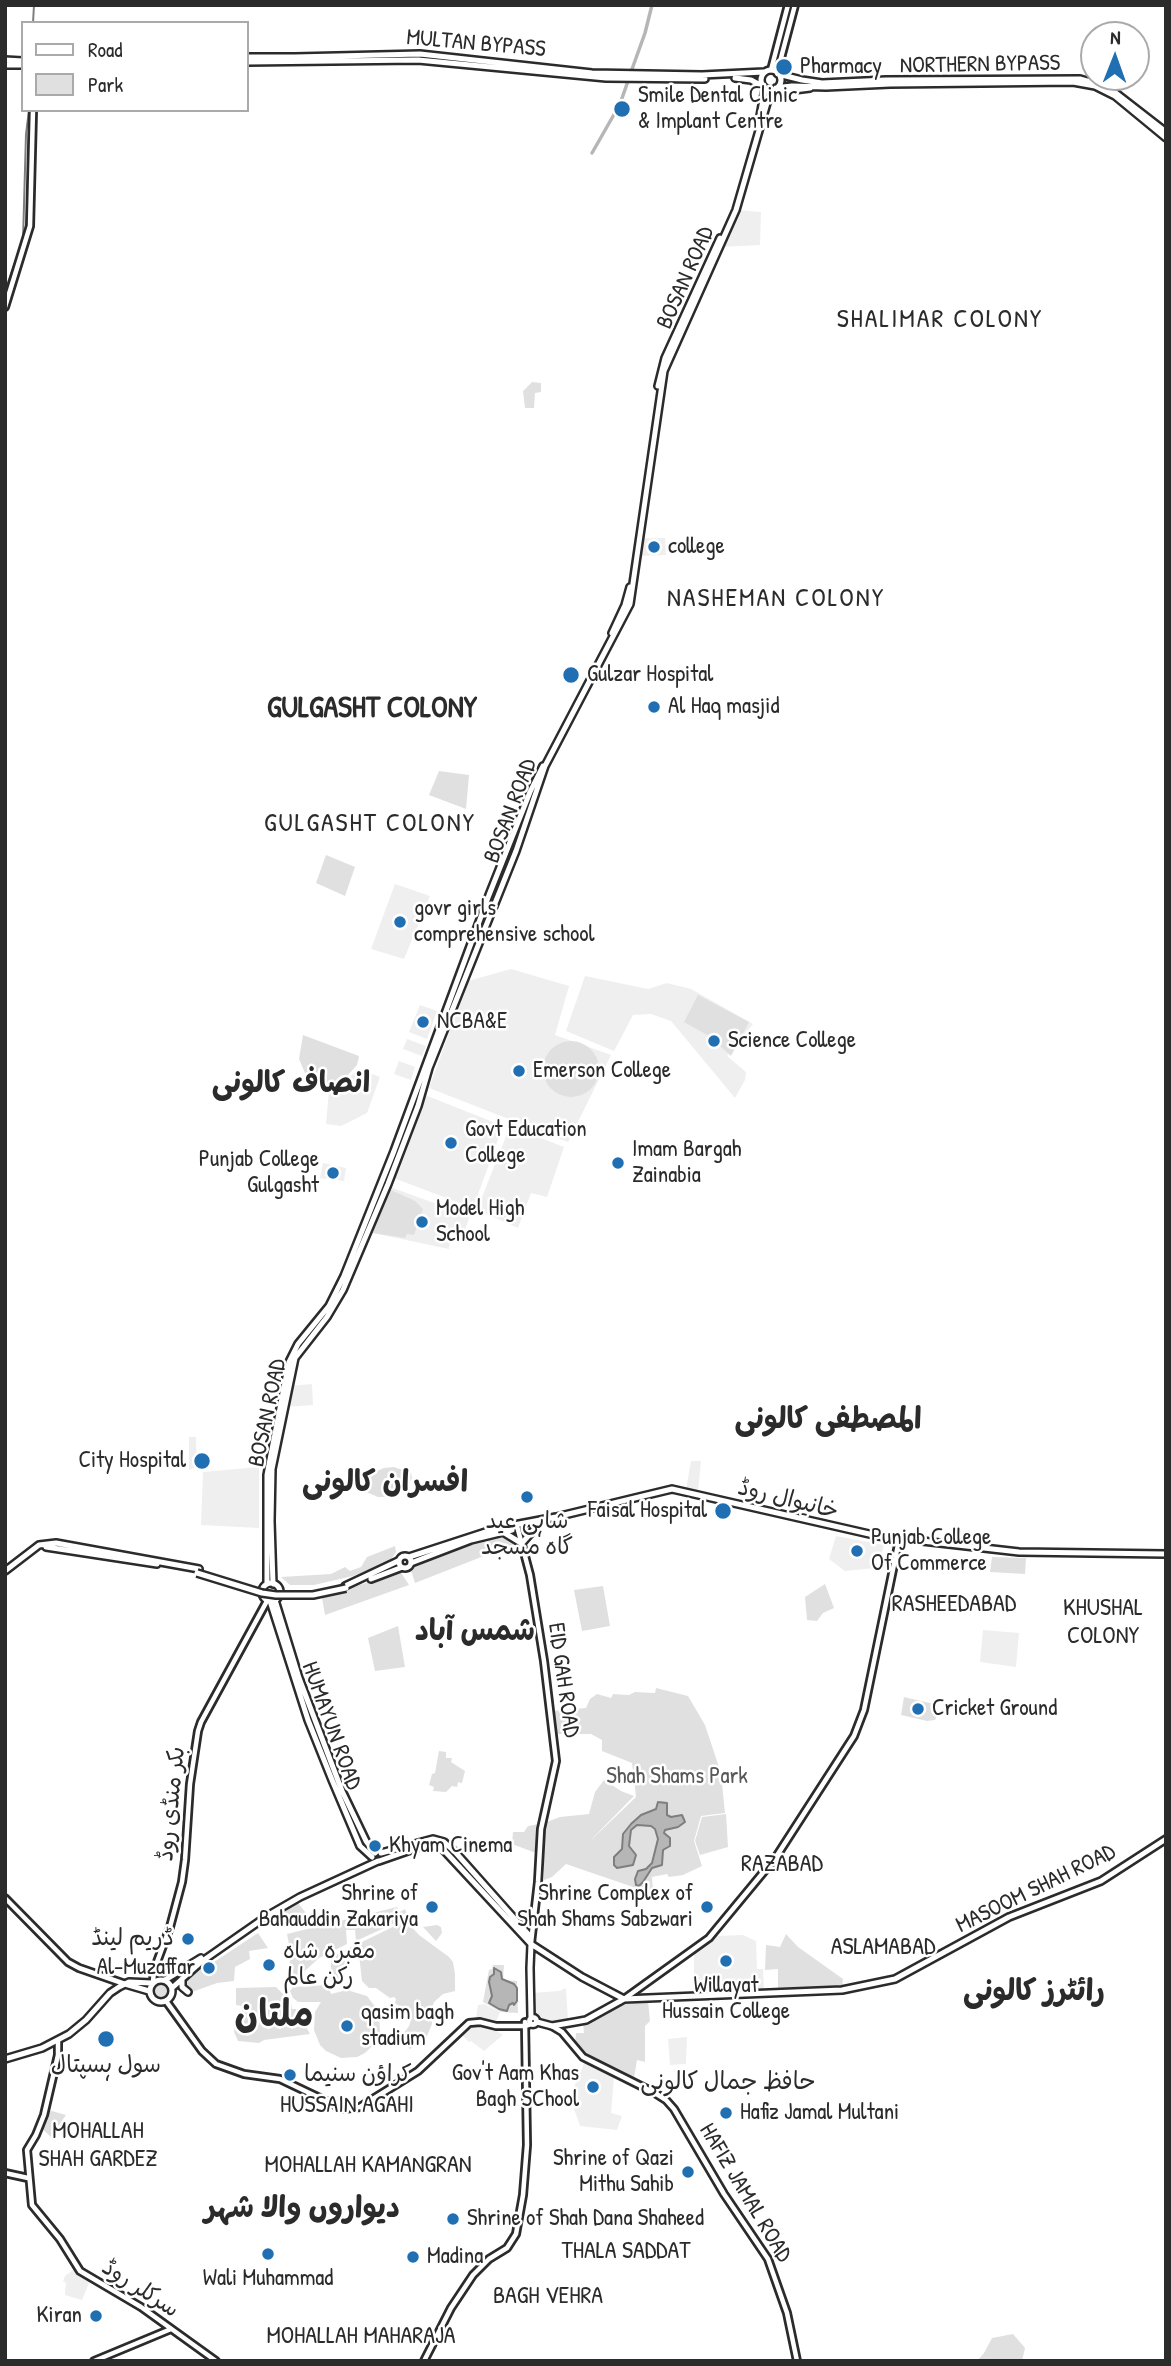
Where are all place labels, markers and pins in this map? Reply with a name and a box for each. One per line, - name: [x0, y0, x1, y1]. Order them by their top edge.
- place label: Pharmacy: [800, 53, 882, 81]
- marker: Pharmacy: [774, 57, 794, 77]
- place label: Smile Dental Clinic & Implant Centre: [638, 82, 797, 136]
- marker: Smile Dental Clinic & Implant Centre: [612, 99, 632, 119]
- place label: college: [668, 533, 725, 561]
- marker: college: [646, 539, 662, 555]
- place label: Gulzar Hospital: [587, 661, 713, 689]
- marker: Gulzar Hospital: [561, 665, 581, 685]
- place label: Al Haq masjid: [668, 693, 779, 721]
- marker: Al Haq masjid: [646, 699, 662, 715]
- place label: govr girls comprehensive school: [414, 895, 595, 949]
- marker: govr girls comprehensive school: [392, 914, 408, 930]
- place label: NCBA&E: [437, 1008, 507, 1036]
- marker: NCBA&E: [415, 1014, 431, 1030]
- place label: Science College: [728, 1027, 856, 1055]
- marker: Science College: [706, 1033, 722, 1049]
- place label: Emerson College: [533, 1057, 671, 1085]
- marker: Emerson College: [511, 1063, 527, 1079]
- place label: Govt Education College: [465, 1116, 587, 1170]
- marker: Govt Education College: [443, 1135, 459, 1151]
- place label: Imam Bargah Zainabia: [632, 1136, 741, 1190]
- place label: Punjab College Gulgasht: [199, 1146, 319, 1200]
- marker: Imam Bargah Zainabia: [610, 1155, 626, 1171]
- marker: Punjab College Gulgasht: [325, 1165, 341, 1181]
- place label: Model High School: [436, 1195, 524, 1249]
- marker: Model High School: [414, 1214, 430, 1230]
- place label: City Hospital: [78, 1447, 186, 1475]
- marker: City Hospital: [192, 1451, 212, 1471]
- marker: شاہی عید گاہ مسجد: [519, 1489, 535, 1505]
- place label: Faisal Hospital: [588, 1497, 707, 1525]
- marker: Faisal Hospital: [713, 1501, 733, 1521]
- place label: شاہی عید گاہ مسجد: [481, 1508, 573, 1562]
- place label: Punjab College Of Commerce: [871, 1524, 991, 1578]
- marker: Punjab College Of Commerce: [849, 1543, 865, 1559]
- place label: Cricket Ground: [932, 1695, 1057, 1723]
- marker: Cricket Ground: [910, 1701, 926, 1717]
- place label: Khyam Cinema: [389, 1832, 512, 1860]
- marker: Khyam Cinema: [367, 1838, 383, 1854]
- place label: Shrine of Bahauddin Zakariya: [259, 1880, 418, 1934]
- place label: Shrine Complex of Shah Shams Sabzwari: [517, 1880, 693, 1934]
- marker: Shrine of Bahauddin Zakariya: [424, 1899, 440, 1915]
- marker: Shrine Complex of Shah Shams Sabzwari: [699, 1899, 715, 1915]
- place label: ڈریم لینڈ: [91, 1925, 174, 1953]
- marker: ڈریم لینڈ: [180, 1931, 196, 1947]
- place label: مقبرہ شاہ رکن عالم: [283, 1938, 375, 1992]
- marker: Willayat Hussain College: [718, 1953, 734, 1969]
- place label: Al-Muzaffar: [97, 1954, 195, 1982]
- marker: مقبرہ شاہ رکن عالم: [261, 1957, 277, 1973]
- marker: Al-Muzaffar: [201, 1960, 217, 1976]
- place label: Willayat Hussain College: [662, 1972, 790, 2026]
- place label: qasim bagh stadium: [361, 1999, 454, 2053]
- marker: qasim bagh stadium: [339, 2018, 355, 2034]
- marker: سول ہسپتال: [96, 2029, 116, 2049]
- place label: سول ہسپتال: [51, 2052, 161, 2080]
- place label: Gov't Aam Khas Bagh SChool: [452, 2060, 579, 2114]
- place label: کراؤن سنیما: [304, 2061, 412, 2089]
- marker: کراؤن سنیما: [282, 2067, 298, 2083]
- marker: Gov't Aam Khas Bagh SChool: [585, 2079, 601, 2095]
- place label: Hafiz Jamal Multani: [740, 2099, 899, 2127]
- marker: Hafiz Jamal Multani: [718, 2105, 734, 2121]
- place label: Shrine of Qazi Mithu Sahib: [553, 2145, 674, 2199]
- marker: Shrine of Qazi Mithu Sahib: [680, 2164, 696, 2180]
- place label: Shrine of Shah Dana Shaheed: [467, 2205, 704, 2233]
- marker: Shrine of Shah Dana Shaheed: [445, 2211, 461, 2227]
- place label: Madina: [427, 2243, 483, 2271]
- marker: Wali Muhammad: [260, 2246, 276, 2262]
- marker: Madina: [405, 2249, 421, 2265]
- place label: Wali Muhammad: [203, 2265, 333, 2293]
- place label: Kiran: [37, 2302, 82, 2330]
- marker: Kiran: [88, 2308, 104, 2324]

